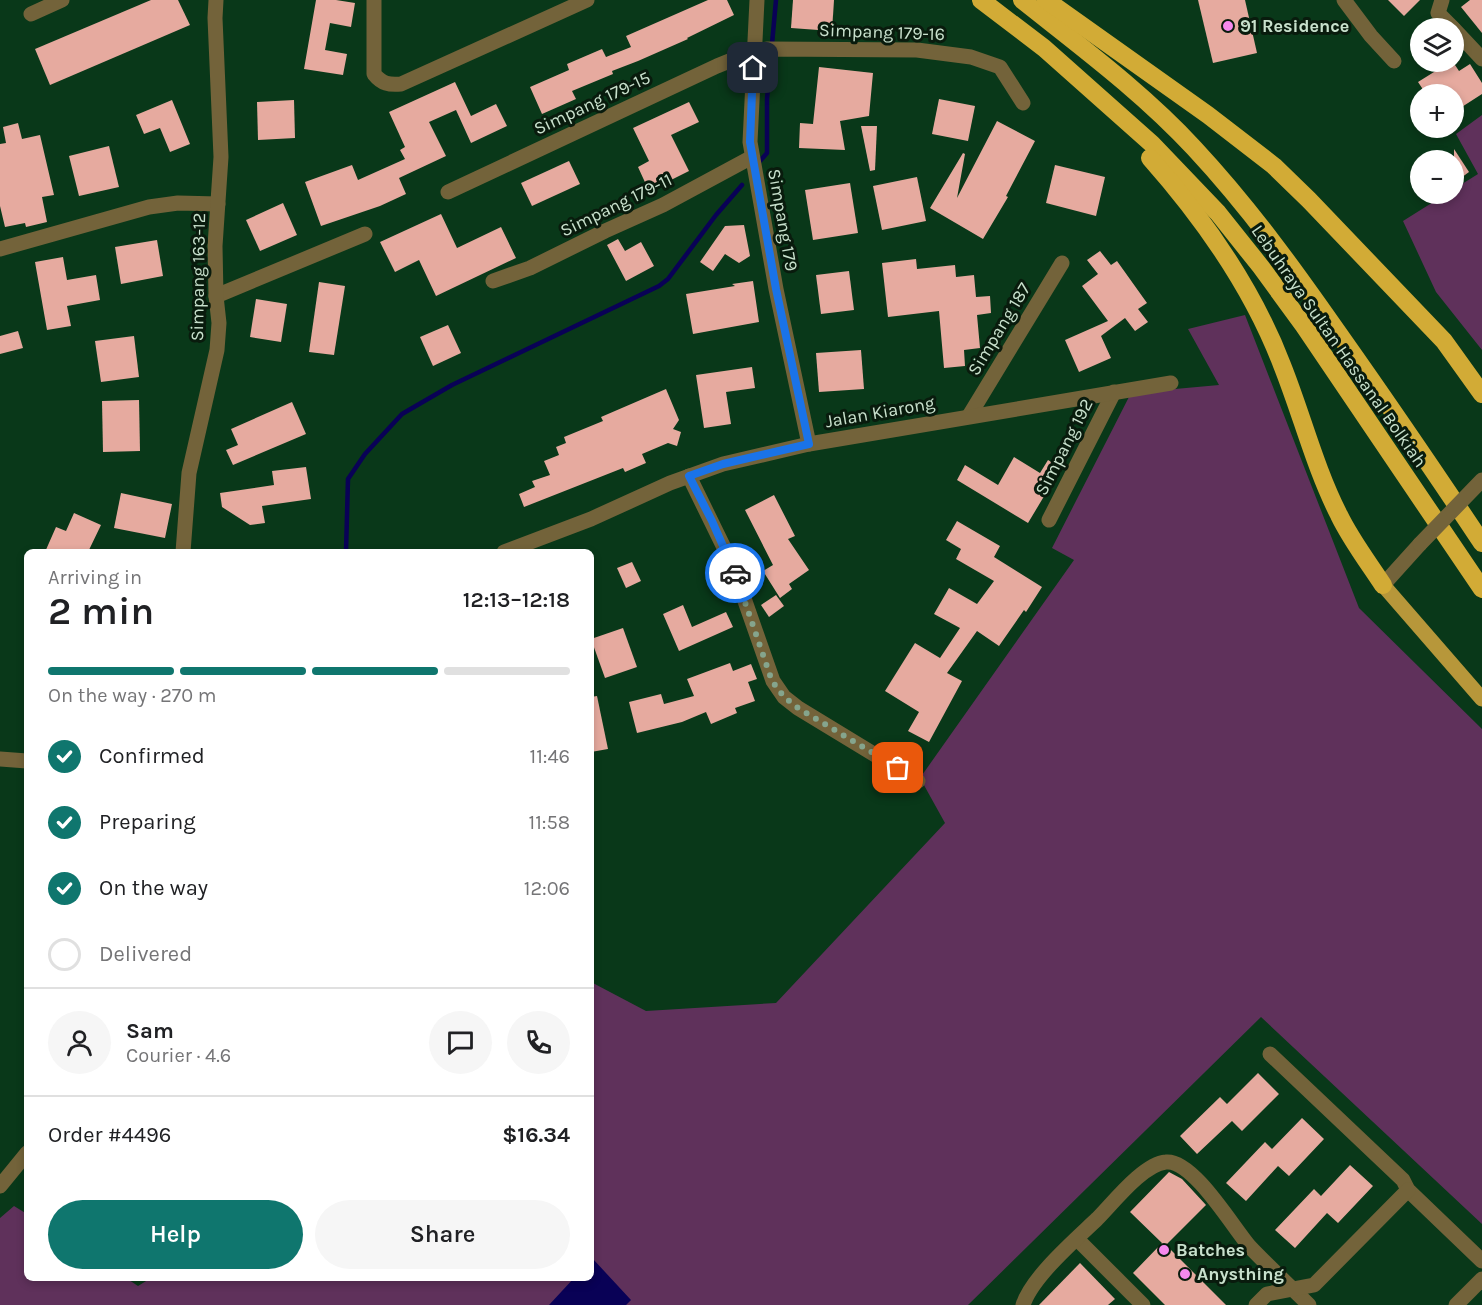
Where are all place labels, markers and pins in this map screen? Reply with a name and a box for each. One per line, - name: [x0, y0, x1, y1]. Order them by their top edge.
- place label: 91 Residence: [1240, 15, 1349, 37]
- marker: 91 Residence: [1221, 19, 1235, 33]
- pin: [727, 42, 778, 93]
- pin: [872, 742, 923, 793]
- place label: Batches: [1176, 1239, 1245, 1261]
- marker: Batches: [1157, 1243, 1171, 1257]
- place label: Anysthing: [1197, 1263, 1284, 1285]
- marker: Anysthing: [1178, 1267, 1192, 1281]

